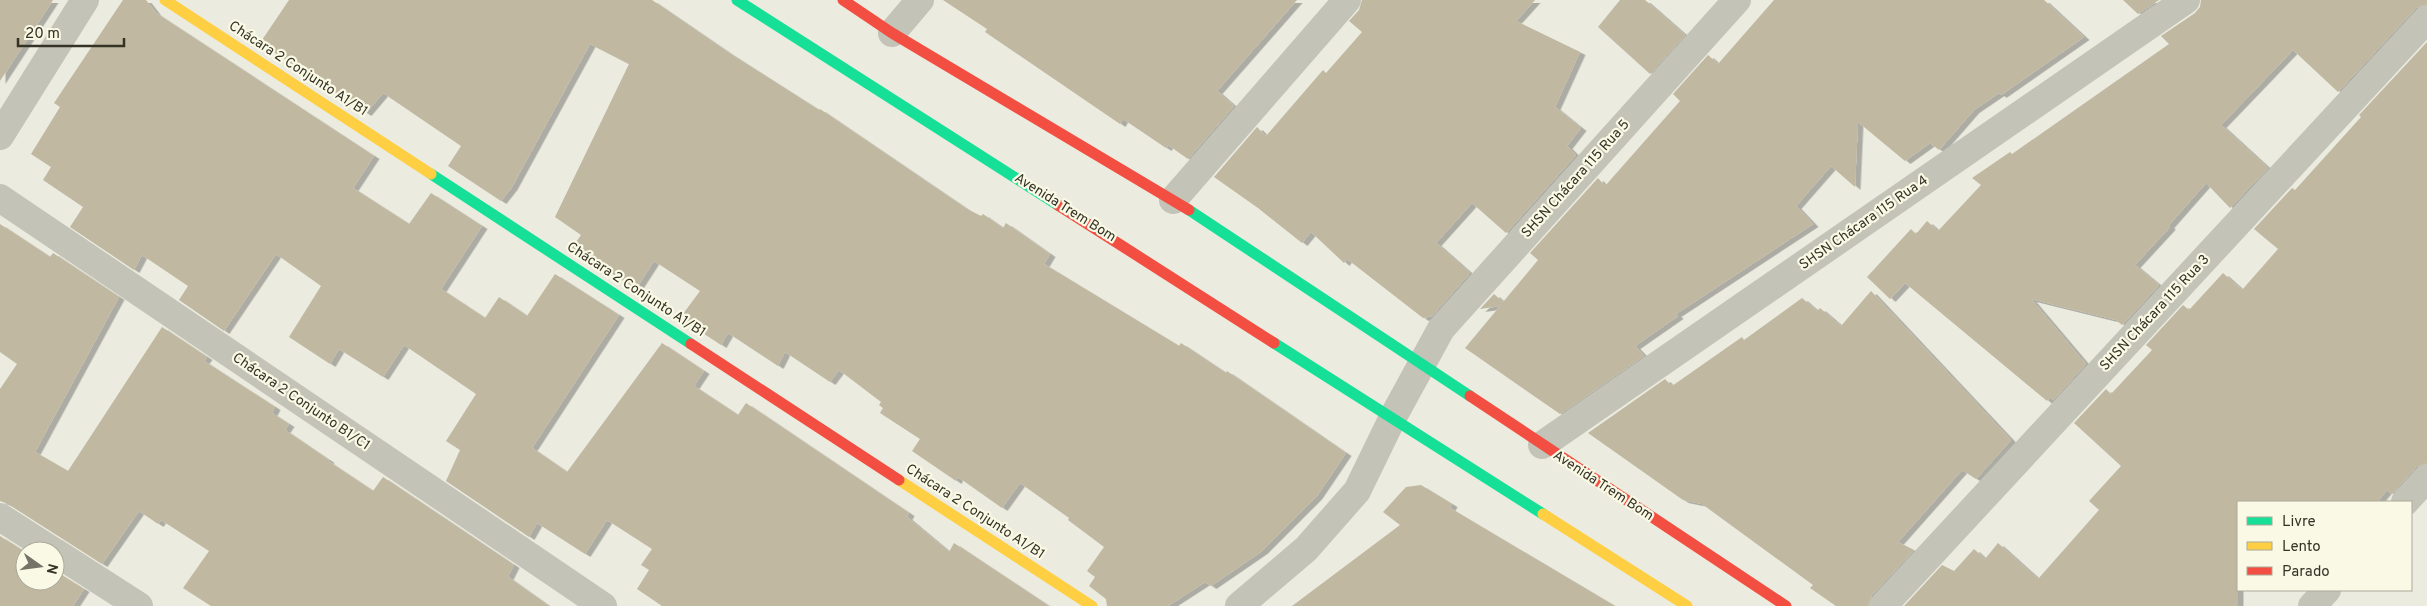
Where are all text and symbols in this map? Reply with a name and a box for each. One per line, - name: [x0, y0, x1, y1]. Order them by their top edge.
- scale bar: [18, 15, 124, 47]
- street label: Chácara 2 Conjunto A1/B1: [225, 18, 371, 120]
- text: 20 m: [25, 25, 60, 44]
- street label: SHSN Chácara 115 Rua 5: [1518, 116, 1634, 242]
- street label: Avenida Trem Bom: [1011, 170, 1119, 246]
- street label: SHSN Chácara 115 Rua 4: [1796, 172, 1932, 274]
- street label: Chácara 2 Conjunto A1/B1: [563, 239, 709, 341]
- street label: SHSN Chácara 115 Rua 3: [2097, 251, 2213, 375]
- street label: Chácara 2 Conjunto B1/C1: [229, 350, 373, 454]
- street label: Avenida Trem Bom: [1549, 447, 1657, 525]
- street label: Chácara 2 Conjunto A1/B1: [902, 461, 1048, 563]
- legend: [2237, 501, 2412, 591]
- text: Livre: [2282, 513, 2316, 532]
- text: Lento: [2282, 538, 2321, 557]
- north arrow: [15, 541, 65, 591]
- text: N: [42, 562, 61, 576]
- text: Parado: [2282, 563, 2330, 582]

